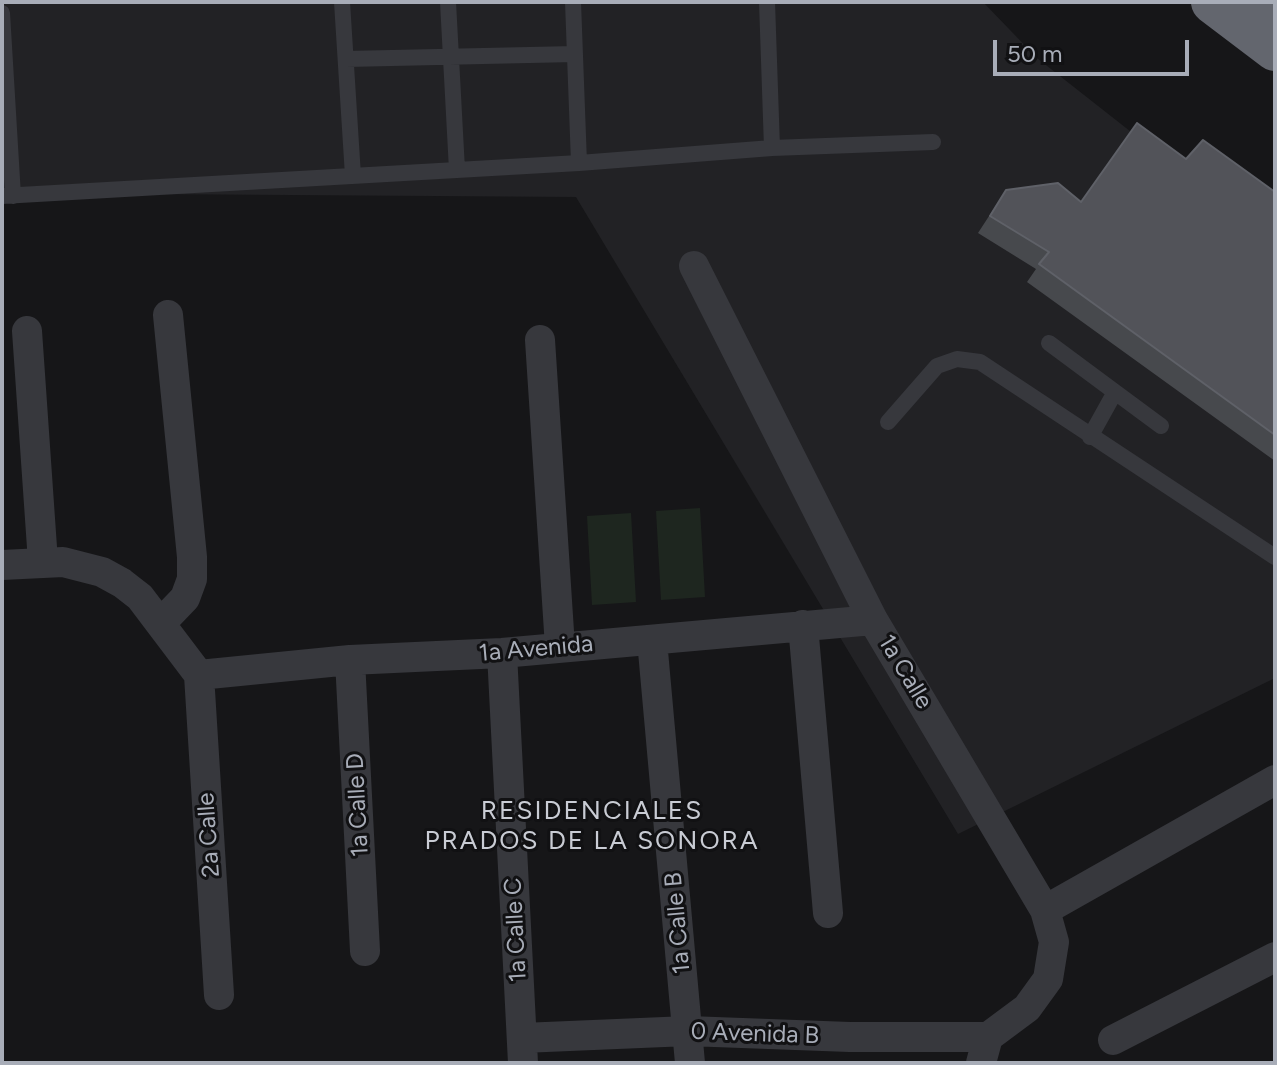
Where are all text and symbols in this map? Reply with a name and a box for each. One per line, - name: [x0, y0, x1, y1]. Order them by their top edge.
- scale bar: [997, 24, 1193, 74]
- text: 50 m: [1007, 39, 1063, 68]
- street label: 1a Avenida: [478, 630, 594, 668]
- street label: 1a Calle: [872, 630, 938, 714]
- street label: 1a Calle D: [341, 752, 375, 858]
- street label: 2a Calle: [192, 792, 226, 878]
- district label: RESIDENCIALES PRADOS DE LA SONORA: [424, 795, 760, 856]
- street label: 1a Calle B: [659, 871, 697, 975]
- street label: 1a Calle C: [499, 877, 533, 983]
- street label: 0 Avenida B: [690, 1017, 820, 1051]

